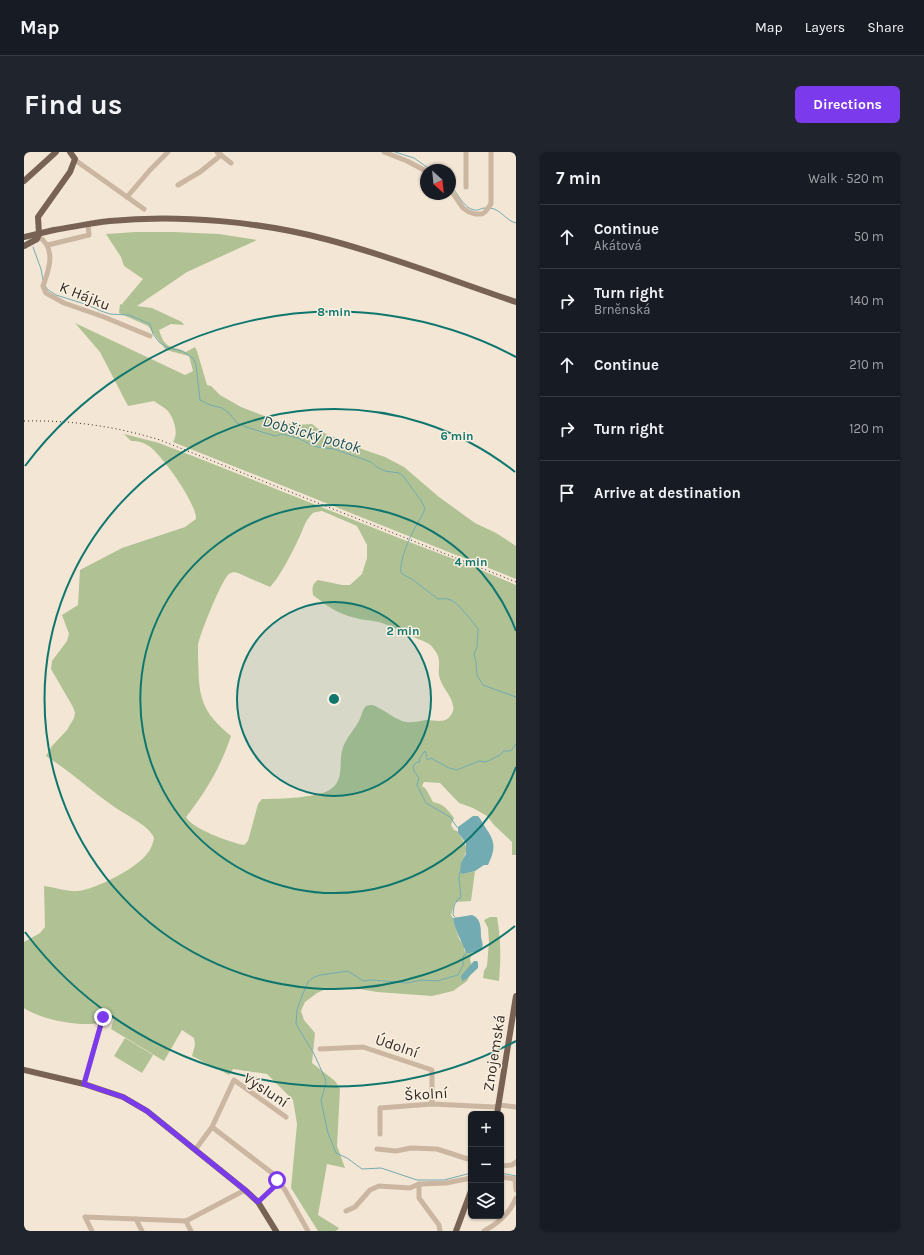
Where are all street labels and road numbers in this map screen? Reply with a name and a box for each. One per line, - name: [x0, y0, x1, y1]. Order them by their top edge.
- street label: K Hájku: [57, 278, 113, 314]
- street label: Znojemská: [479, 1013, 509, 1093]
- street label: Údolní: [373, 1030, 422, 1062]
- street label: Výsluní: [240, 1069, 292, 1111]
- street label: Školní: [404, 1084, 449, 1104]

